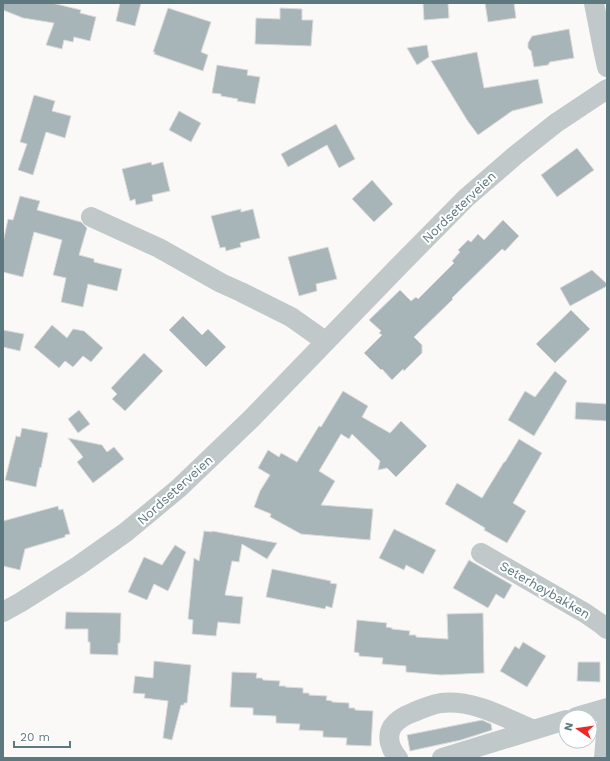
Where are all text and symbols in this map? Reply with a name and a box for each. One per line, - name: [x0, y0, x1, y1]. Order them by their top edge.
- street label: Nordseterveien: [419, 168, 499, 246]
- street label: Nordseterveien: [134, 452, 216, 528]
- street label: Seterhøybakken: [497, 558, 593, 622]
- north arrow: [558, 709, 598, 749]
- text: N: [561, 721, 576, 732]
- scale bar: [14, 723, 70, 749]
- text: 20 m: [20, 730, 50, 744]

